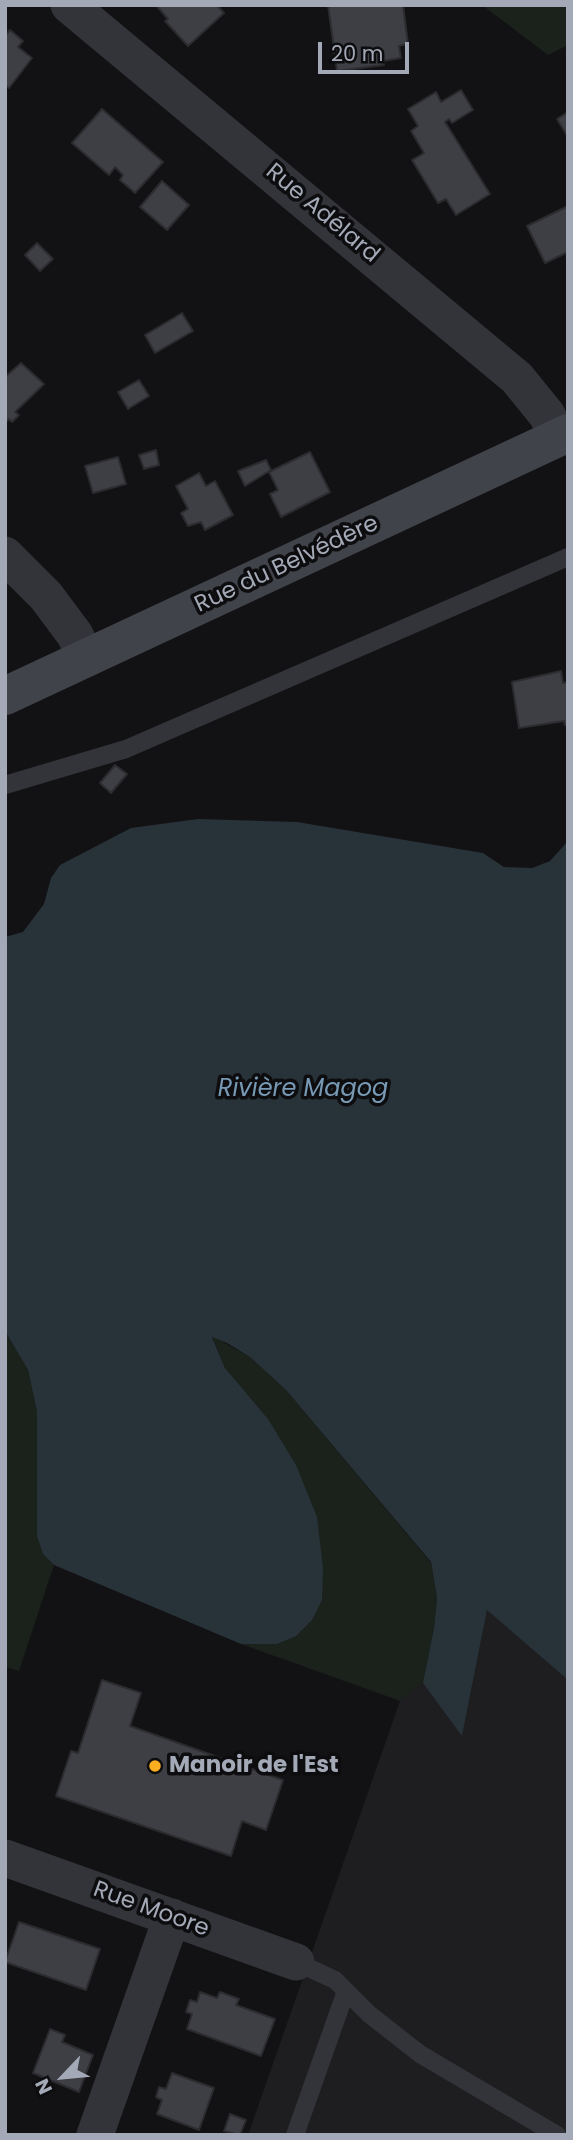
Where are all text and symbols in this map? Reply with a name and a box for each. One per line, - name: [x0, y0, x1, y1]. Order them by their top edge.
- scale bar: [321, 28, 412, 72]
- text: 20 m: [331, 39, 384, 68]
- street label: Rue Adélard: [260, 159, 384, 269]
- street label: Rue du Belvédère: [191, 510, 383, 620]
- water label: Rivière Magog: [218, 1076, 388, 1104]
- place label: Manoir de l'Est: [169, 1752, 339, 1780]
- marker: Manoir de l'Est: [147, 1758, 163, 1774]
- street label: Rue Moore: [89, 1876, 213, 1944]
- north arrow: [28, 2042, 98, 2112]
- text: N: [28, 2074, 59, 2099]

